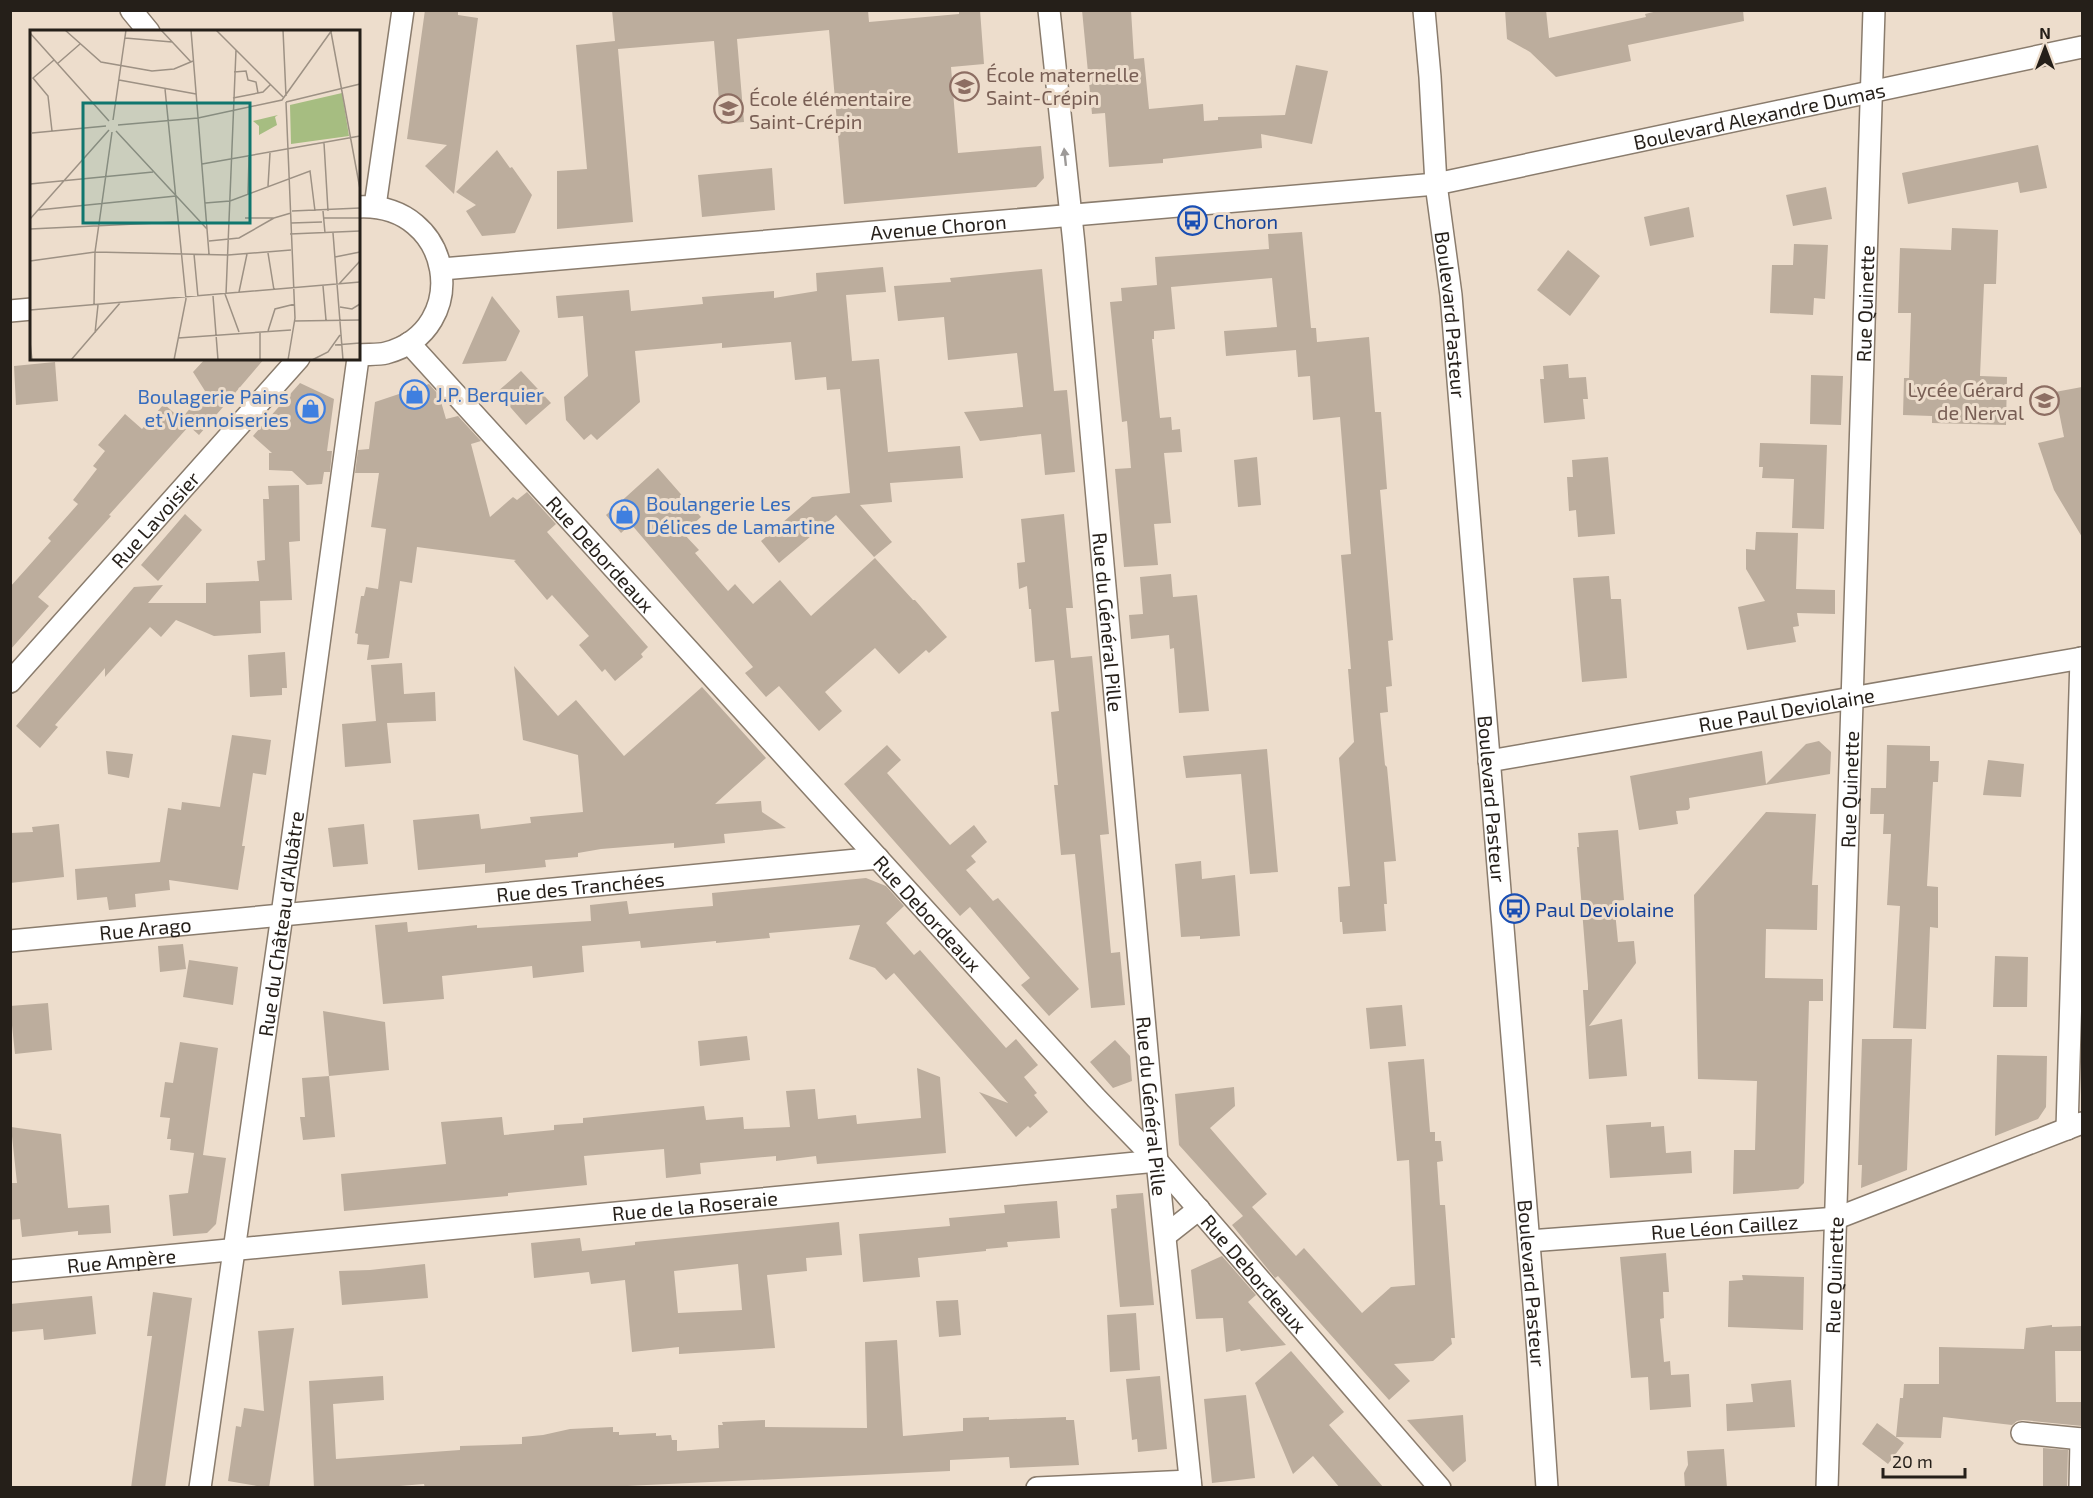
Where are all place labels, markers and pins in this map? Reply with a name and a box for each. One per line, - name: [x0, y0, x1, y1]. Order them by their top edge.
- place label: École maternelle Saint-Crépin: [986, 62, 1139, 109]
- school or university icon: École maternelle Saint-Crépin: [949, 70, 981, 102]
- place label: École élémentaire Saint-Crépin: [749, 86, 912, 133]
- school or university icon: École élémentaire Saint-Crépin: [712, 93, 744, 125]
- bus stop icon: Choron: [1176, 205, 1208, 237]
- place label: Choron: [1213, 209, 1278, 233]
- place label: Lycée Gérard de Nerval: [1908, 377, 2024, 424]
- shop icon: J.P. Berquier: [399, 378, 431, 410]
- place label: J.P. Berquier: [436, 382, 544, 406]
- place label: Boulagerie Pains et Viennoiseries: [137, 384, 289, 431]
- school or university icon: Lycée Gérard de Nerval: [2029, 385, 2061, 417]
- shop icon: Boulagerie Pains et Viennoiseries: [294, 392, 326, 424]
- place label: Boulangerie Les Délices de Lamartine: [646, 491, 835, 538]
- shop icon: Boulangerie Les Délices de Lamartine: [609, 499, 641, 531]
- bus stop icon: Paul Deviolaine: [1498, 893, 1530, 925]
- place label: Paul Deviolaine: [1535, 897, 1674, 921]

